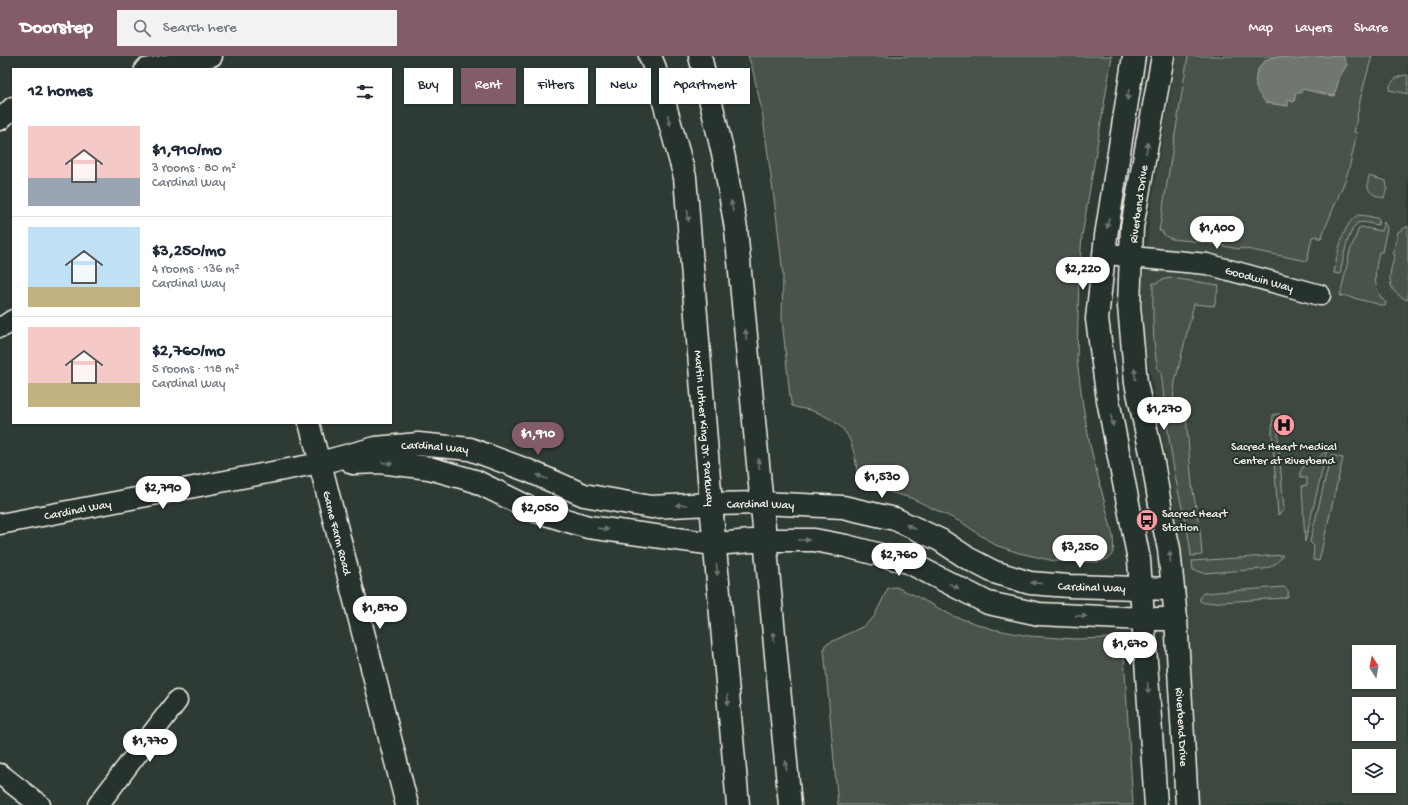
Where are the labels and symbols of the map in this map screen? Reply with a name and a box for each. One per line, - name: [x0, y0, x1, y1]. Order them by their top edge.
- one-way arrow: [1125, 88, 1131, 101]
- one-way arrow: [666, 114, 672, 126]
- one-way arrow: [1144, 142, 1150, 154]
- street label: Riverbend Drive: [1128, 163, 1153, 244]
- one-way arrow: [729, 200, 735, 212]
- one-way arrow: [684, 210, 691, 222]
- pin: $1,400: [1184, 216, 1250, 250]
- one-way arrow: [1105, 217, 1111, 229]
- pin: $2,220: [1050, 257, 1116, 291]
- street label: Goodwin Way: [1223, 264, 1295, 296]
- one-way arrow: [743, 329, 750, 341]
- street label: Martin Luther King Jr. Parkway: [690, 350, 716, 507]
- one-way arrow: [1132, 368, 1139, 380]
- pin: $1,270: [1131, 397, 1197, 431]
- hospital icon: Sacred Heart Medical Center at Riverbend: [1271, 412, 1297, 438]
- one-way arrow: [1109, 415, 1115, 427]
- pin: $1,910: [505, 422, 571, 456]
- street label: Cardinal Way: [401, 439, 469, 458]
- place label: Sacred Heart Medical Center at Riverbend: [1231, 441, 1337, 469]
- one-way arrow: [755, 458, 762, 470]
- one-way arrow: [381, 460, 393, 466]
- pin: $1,530: [849, 465, 915, 499]
- one-way arrow: [536, 473, 548, 479]
- pin: $2,790: [130, 476, 196, 510]
- street label: Game Farm Road: [318, 490, 353, 578]
- pin: $2,050: [507, 496, 573, 530]
- street label: Cardinal Way: [43, 498, 113, 524]
- street label: Cardinal Way: [727, 498, 795, 514]
- one-way arrow: [674, 502, 687, 508]
- bus stop icon: Sacred Heart Station: [1134, 507, 1160, 533]
- place label: Sacred Heart Station: [1162, 508, 1229, 536]
- one-way arrow: [905, 524, 916, 530]
- one-way arrow: [597, 526, 609, 532]
- pin: $3,250: [1047, 535, 1113, 569]
- one-way arrow: [798, 537, 811, 543]
- pin: $2,760: [866, 543, 932, 577]
- one-way arrow: [1167, 551, 1173, 563]
- one-way arrow: [713, 564, 720, 576]
- one-way arrow: [1030, 580, 1042, 587]
- street label: Cardinal Way: [1057, 580, 1126, 597]
- one-way arrow: [948, 583, 959, 589]
- pin: $1,870: [347, 596, 413, 630]
- one-way arrow: [1075, 613, 1088, 619]
- one-way arrow: [771, 631, 777, 643]
- pin: $1,670: [1097, 632, 1163, 666]
- north arrow: [1352, 645, 1396, 689]
- one-way arrow: [1145, 682, 1152, 694]
- street label: Riverbend Drive: [1171, 687, 1190, 768]
- one-way arrow: [725, 694, 732, 706]
- pin: $1,770: [117, 729, 183, 763]
- one-way arrow: [783, 760, 790, 772]

